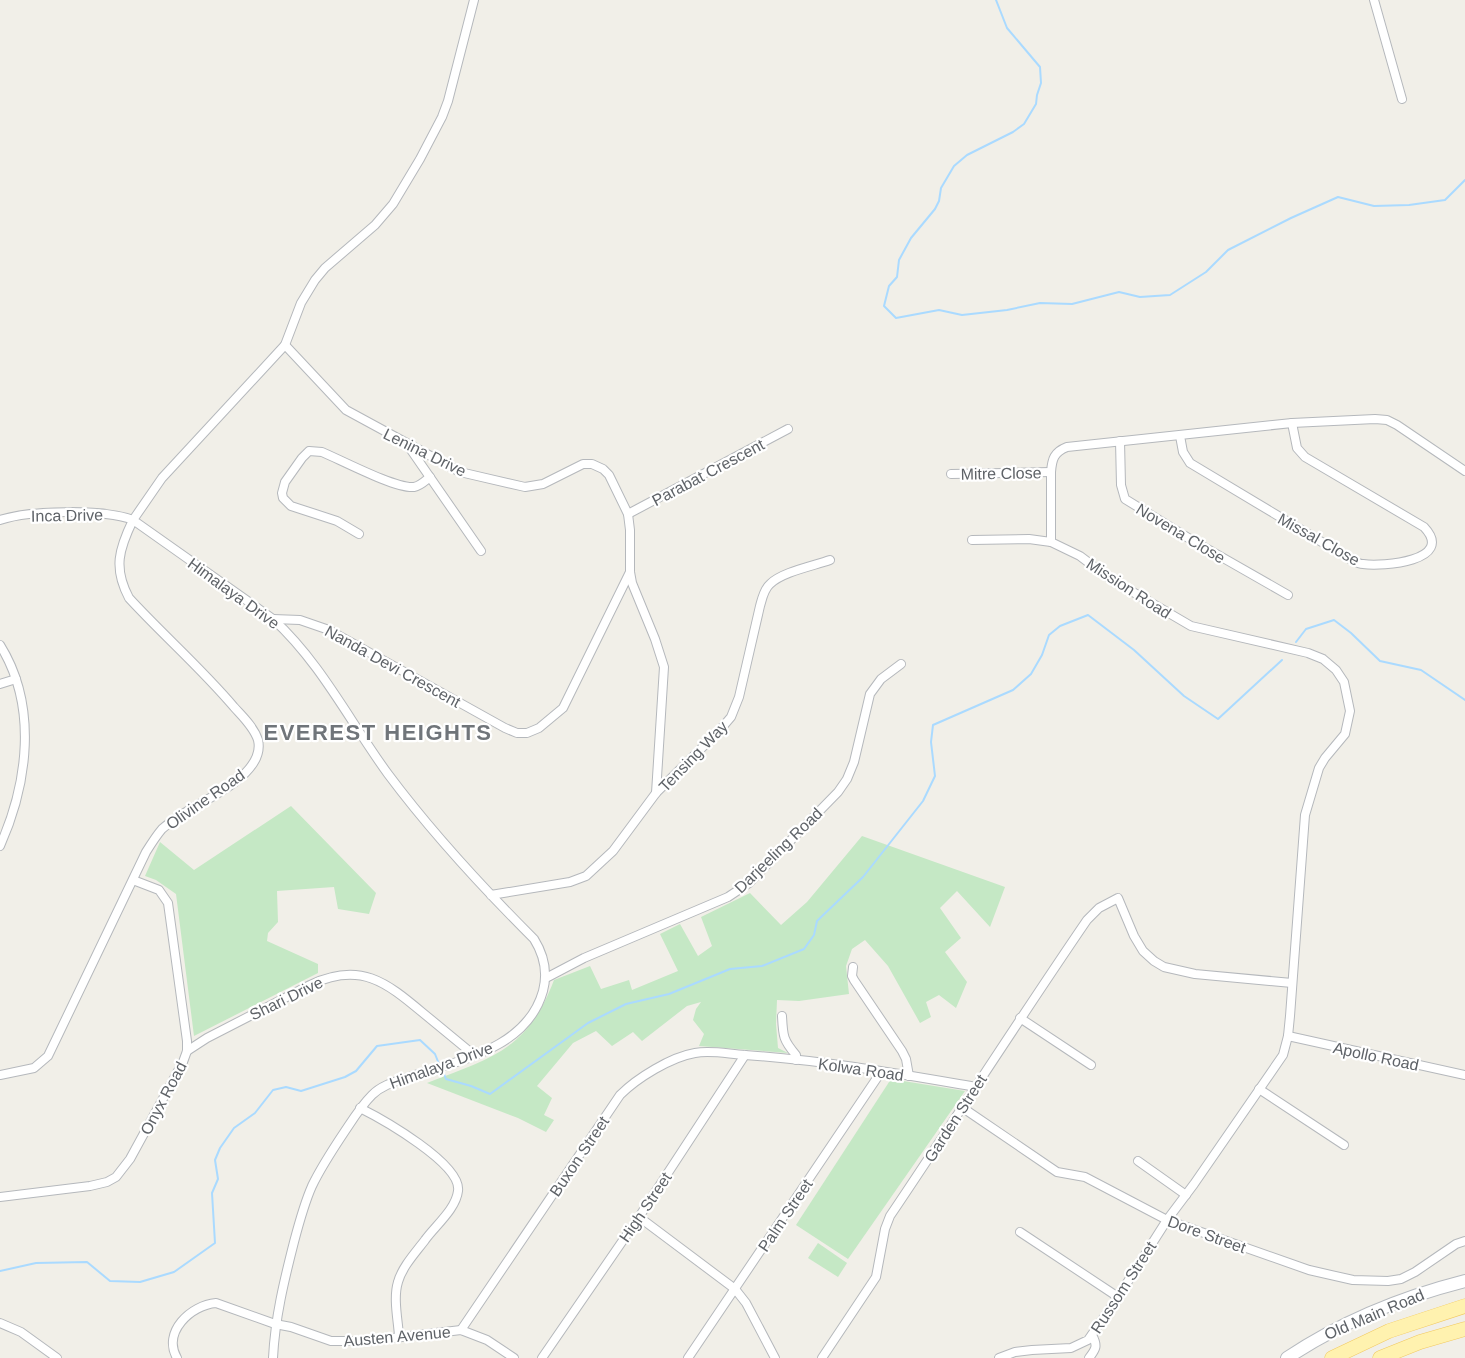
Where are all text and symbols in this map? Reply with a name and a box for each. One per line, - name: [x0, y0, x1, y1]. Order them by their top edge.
- street label: Lenina Drive: [381, 425, 469, 480]
- street label: Parabat Crescent: [649, 435, 768, 509]
- street label: Mitre Close: [960, 464, 1042, 483]
- street label: Novena Close: [1133, 500, 1228, 567]
- street label: Inca Drive: [31, 506, 103, 525]
- street label: Missal Close: [1275, 510, 1363, 569]
- street label: Himalaya Drive: [185, 555, 283, 632]
- street label: Mission Road: [1083, 555, 1174, 622]
- street label: Nanda Devi Crescent: [322, 622, 464, 711]
- street label: Tensing Way: [656, 718, 731, 795]
- district label: EVEREST HEIGHTS: [263, 720, 493, 745]
- street label: Olivine Road: [163, 766, 248, 833]
- street label: Darjeeling Road: [731, 804, 826, 896]
- street label: Shari Drive: [247, 973, 326, 1023]
- street label: Himalaya Drive: [387, 1039, 495, 1092]
- street label: Apollo Road: [1331, 1039, 1420, 1074]
- street label: Kolwa Road: [817, 1055, 905, 1084]
- street label: Onyx Road: [137, 1059, 190, 1138]
- street label: Garden Street: [921, 1071, 990, 1165]
- street label: Buxon Street: [547, 1113, 613, 1199]
- street label: High Street: [616, 1169, 675, 1245]
- street label: Palm Street: [755, 1175, 816, 1255]
- street label: Dore Street: [1165, 1212, 1249, 1257]
- street label: Russom Street: [1087, 1238, 1160, 1336]
- street label: Old Main Road: [1322, 1286, 1427, 1343]
- street label: Austen Avenue: [343, 1323, 451, 1350]

